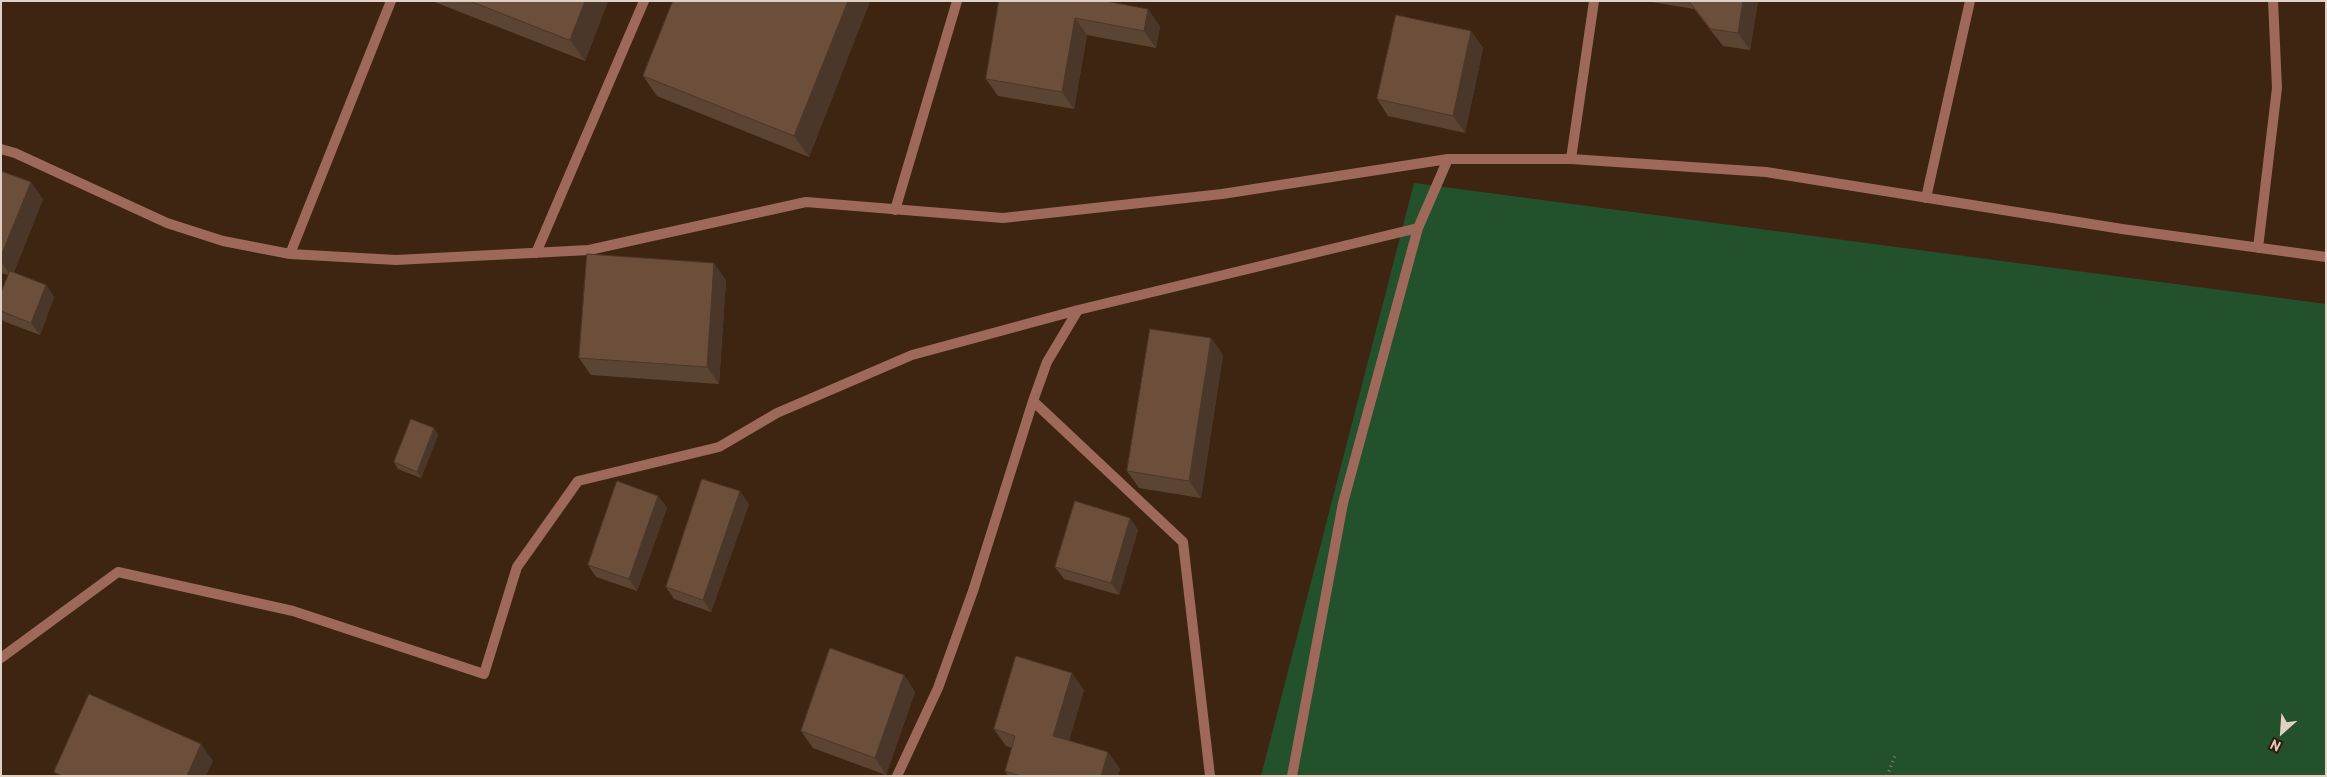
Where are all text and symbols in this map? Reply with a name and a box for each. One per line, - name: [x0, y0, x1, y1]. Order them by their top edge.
- north arrow: [2257, 707, 2307, 757]
- text: N: [2267, 735, 2284, 756]

